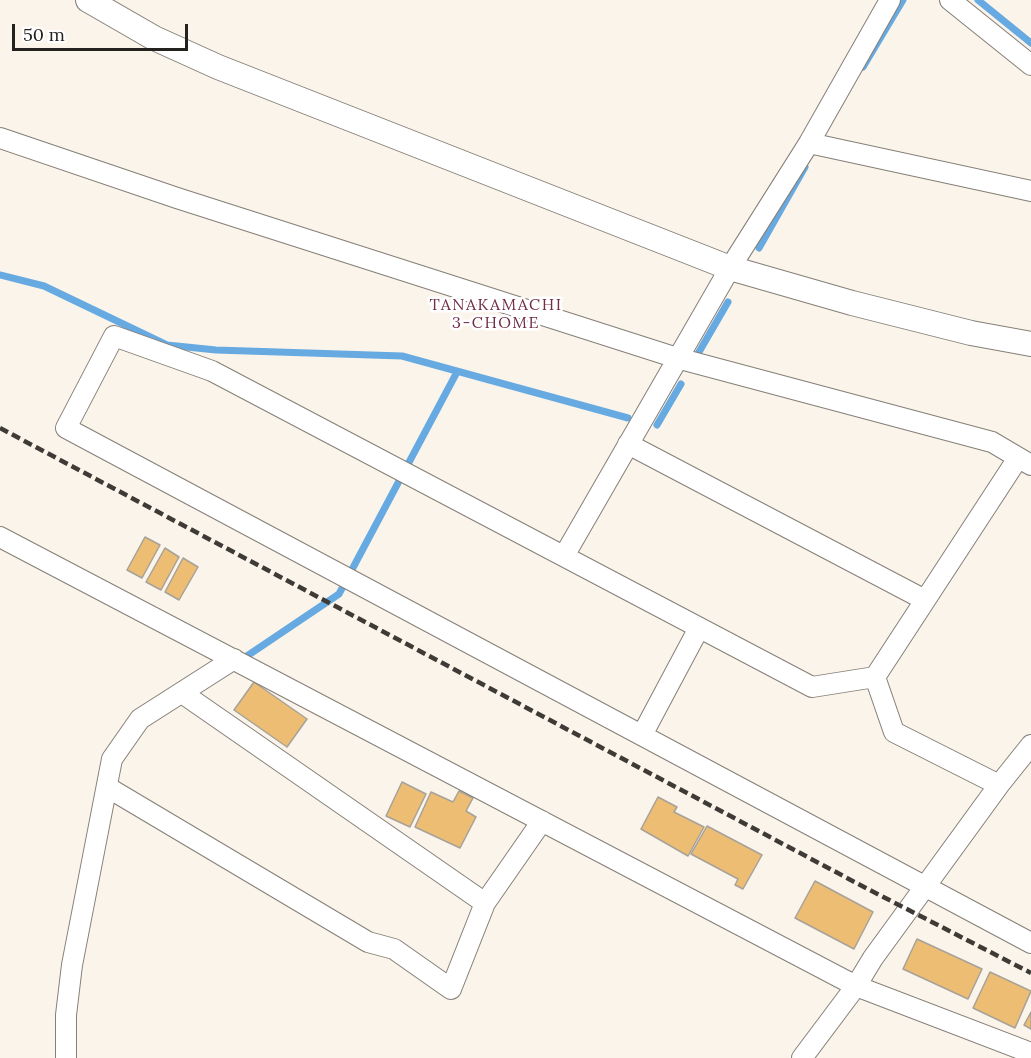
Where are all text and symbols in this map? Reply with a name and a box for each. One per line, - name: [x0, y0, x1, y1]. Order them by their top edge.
- scale bar: [15, 12, 190, 50]
- text: 50 m: [23, 23, 65, 46]
- district label: TANAKAMACHI 3-CHOME: [429, 295, 563, 333]

